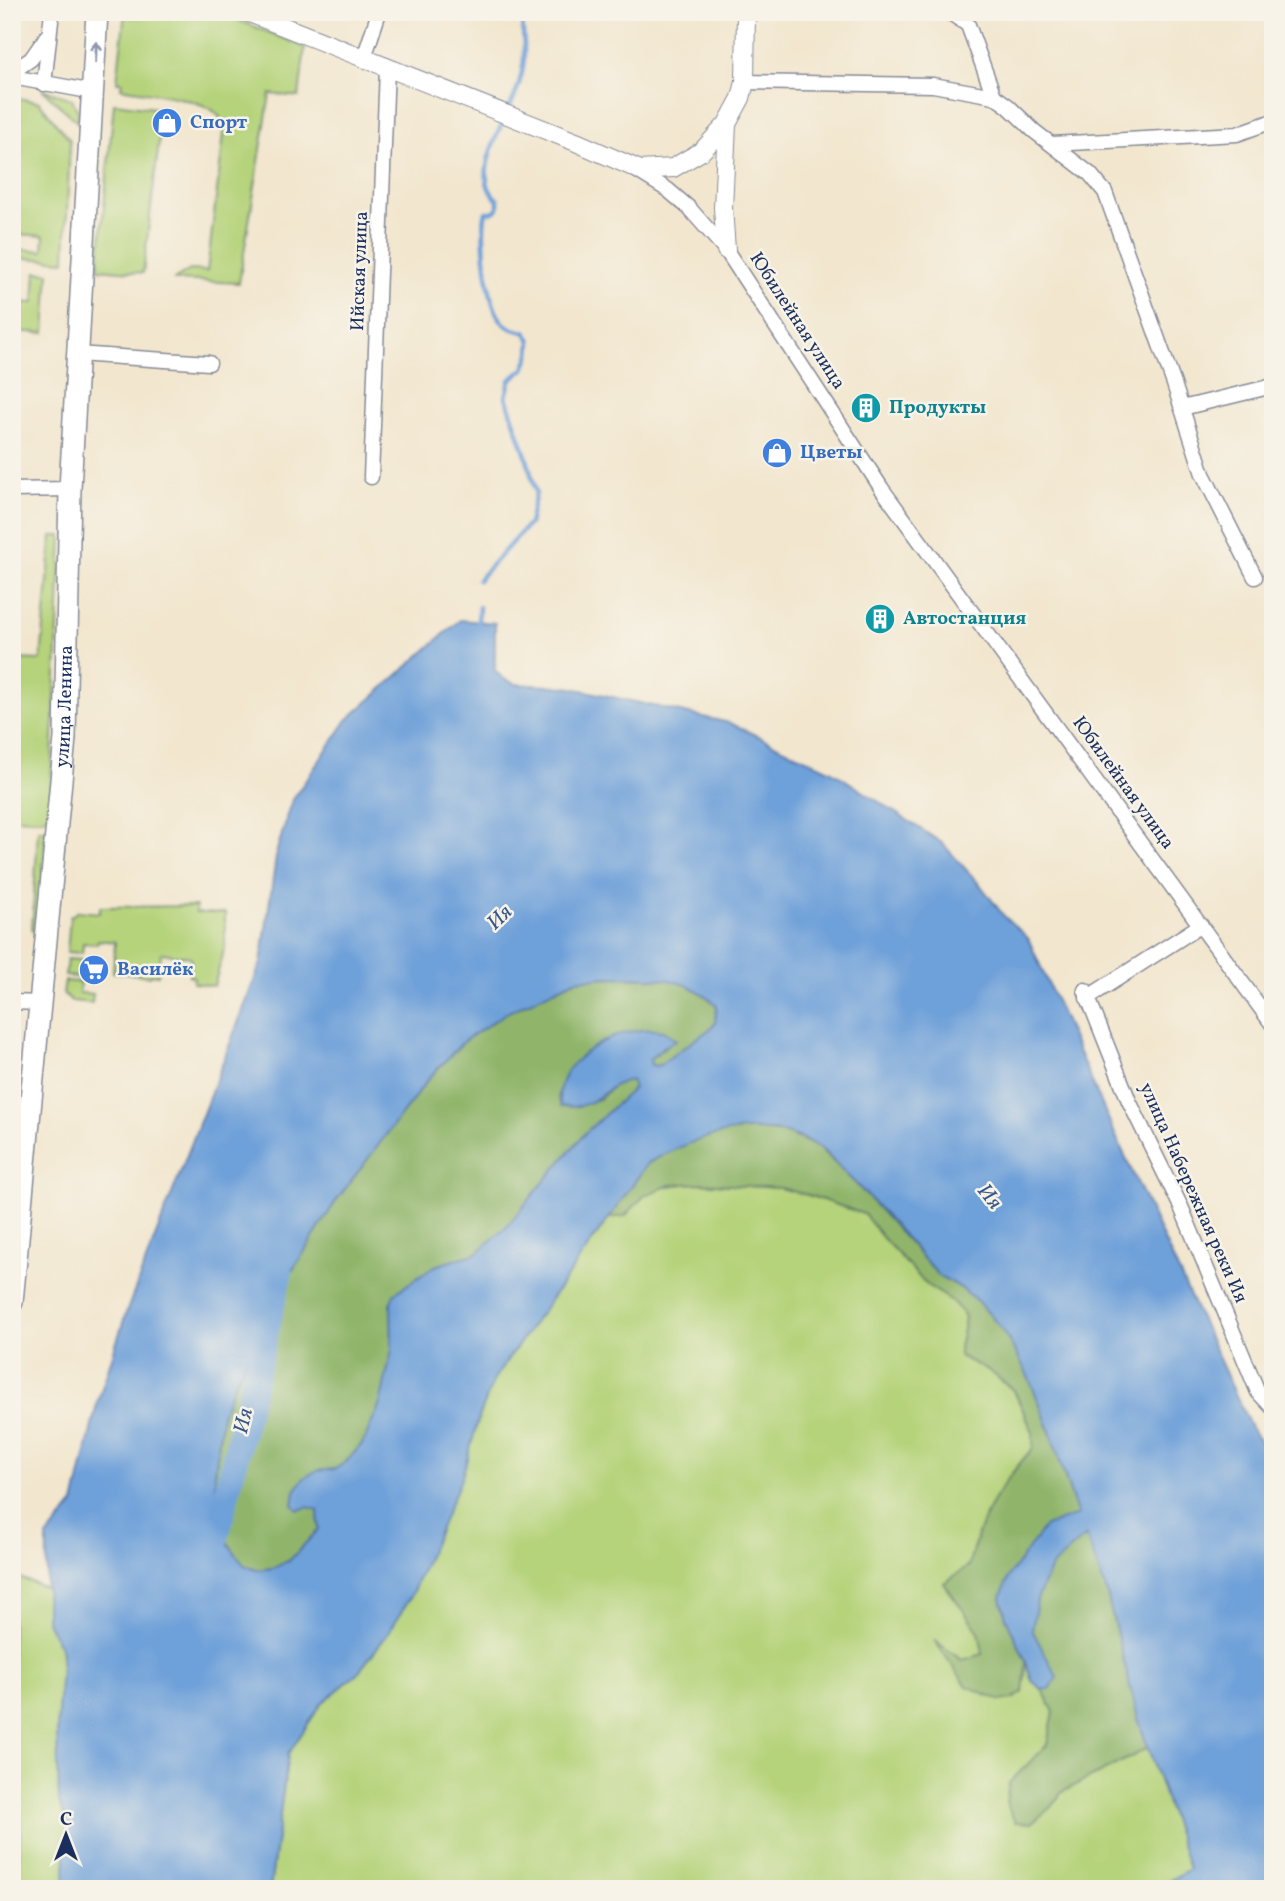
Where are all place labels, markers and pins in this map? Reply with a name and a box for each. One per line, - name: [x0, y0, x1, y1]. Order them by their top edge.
- shop icon: Спорт: [150, 106, 184, 140]
- place label: Спорт: [190, 110, 248, 136]
- building icon: Продукты: [849, 391, 883, 425]
- place label: Продукты: [889, 395, 986, 421]
- shop icon: Цветы: [760, 436, 794, 470]
- place label: Цветы: [800, 440, 863, 466]
- building icon: Автостанция: [863, 602, 897, 636]
- place label: Автостанция: [903, 606, 1026, 632]
- supermarket icon: Василёк: [77, 953, 111, 987]
- place label: Василёк: [117, 957, 194, 983]

